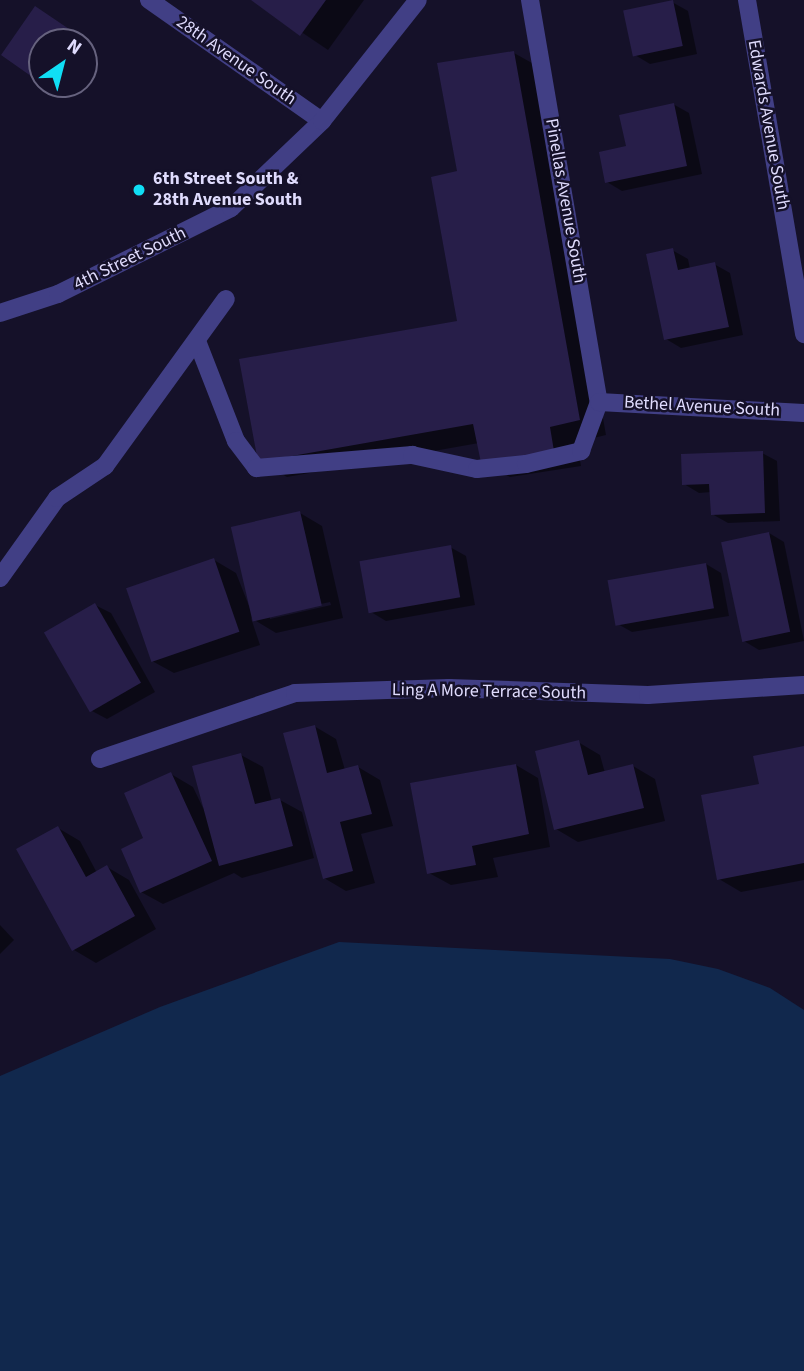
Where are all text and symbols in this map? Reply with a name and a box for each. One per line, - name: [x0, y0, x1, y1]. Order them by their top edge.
- street label: 28th Avenue South: [172, 12, 300, 110]
- north arrow: [28, 28, 98, 98]
- text: N: [61, 32, 87, 62]
- street label: Edwards Avenue South: [742, 38, 794, 212]
- street label: Pinellas Avenue South: [540, 117, 590, 285]
- place label: 6th Street South & 28th Avenue South: [153, 169, 302, 212]
- marker: 6th Street South & 28th Avenue South: [131, 182, 147, 198]
- street label: 4th Street South: [70, 223, 190, 295]
- street label: Bethel Avenue South: [623, 392, 781, 422]
- street label: Ling A More Terrace South: [392, 680, 586, 704]

